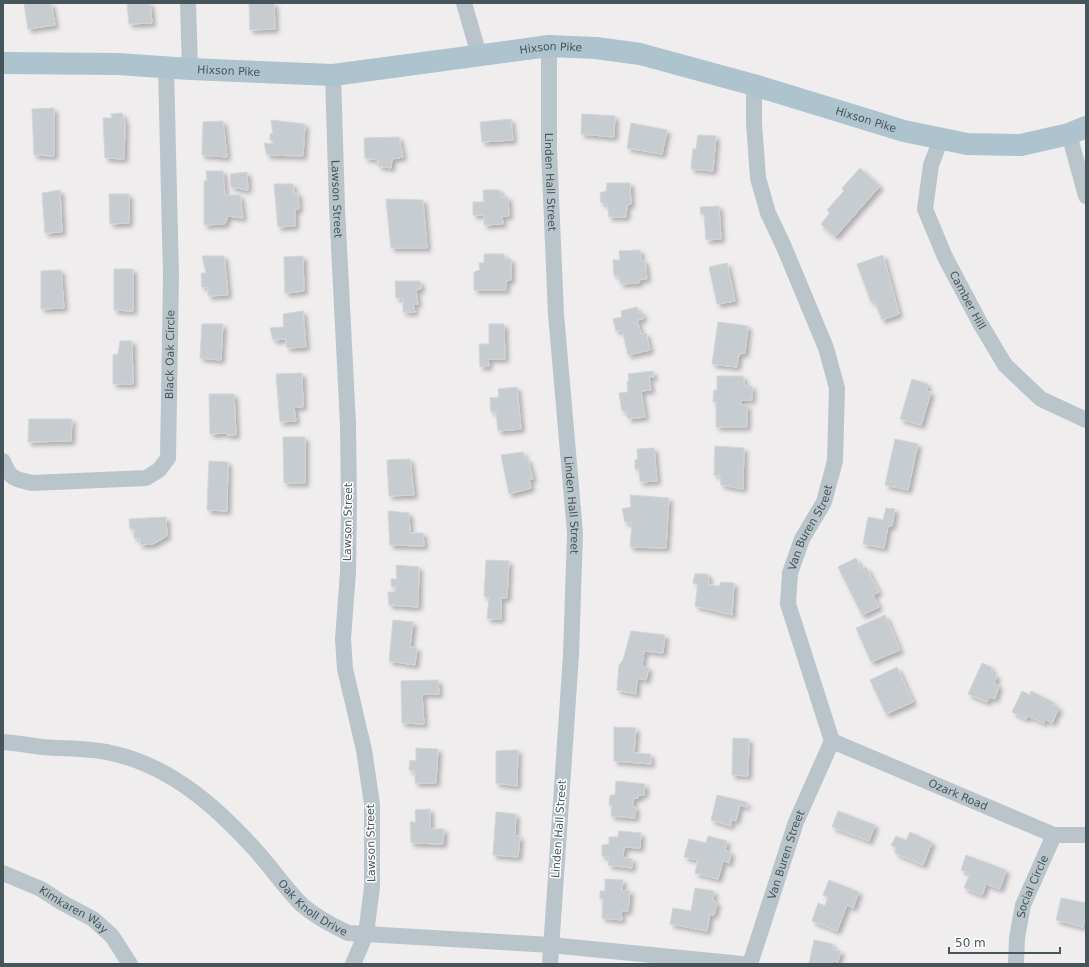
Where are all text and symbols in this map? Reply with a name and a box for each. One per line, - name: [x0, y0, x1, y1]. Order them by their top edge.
- street label: Hixson Pike: [519, 39, 583, 56]
- street label: Hixson Pike: [197, 63, 261, 78]
- street label: Hixson Pike: [834, 104, 898, 135]
- street label: Linden Hall Street: [542, 133, 559, 232]
- street label: Lawson Street: [329, 160, 345, 239]
- street label: Camber Hill: [947, 269, 989, 332]
- street label: Black Oak Circle: [162, 309, 177, 399]
- street label: Linden Hall Street: [562, 455, 582, 555]
- street label: Lawson Street: [341, 482, 355, 561]
- street label: Van Buren Street: [785, 483, 835, 572]
- street label: Ozark Road: [927, 776, 990, 813]
- street label: Linden Hall Street: [549, 779, 569, 879]
- street label: Lawson Street: [364, 803, 378, 882]
- street label: Van Buren Street: [765, 807, 807, 901]
- street label: Social Circle: [1014, 853, 1051, 919]
- street label: Oak Knoll Drive: [276, 877, 350, 938]
- street label: Kimkaren Way: [37, 883, 111, 936]
- scale bar: [949, 929, 1060, 955]
- text: 50 m: [955, 936, 986, 950]

